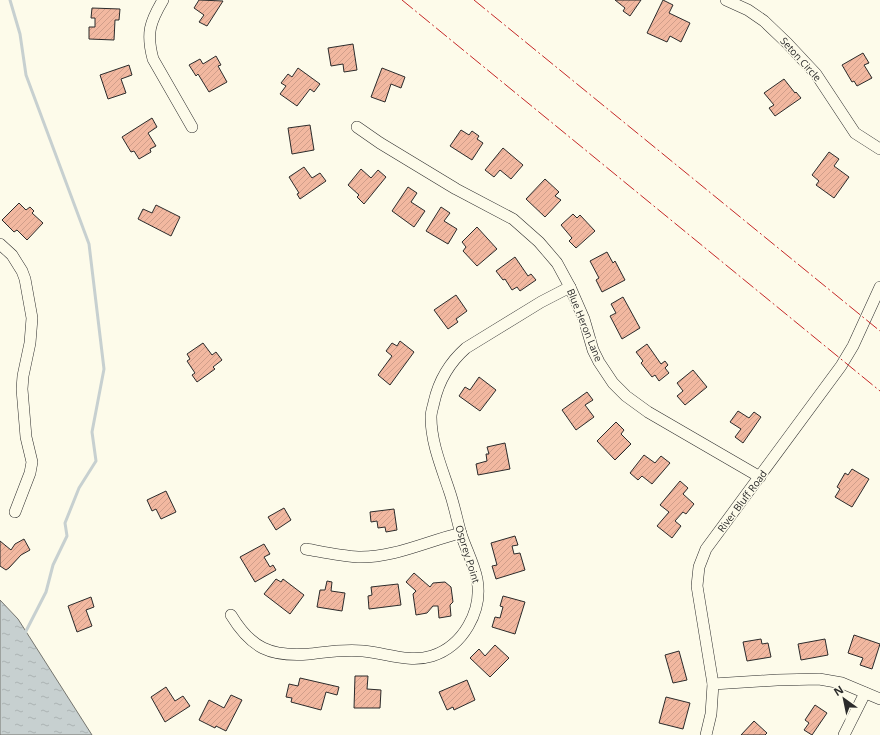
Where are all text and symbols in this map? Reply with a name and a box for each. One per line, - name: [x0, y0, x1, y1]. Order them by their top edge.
- street label: Seton Circle: [777, 34, 825, 84]
- street label: Blue Heron Lane: [564, 286, 606, 364]
- street label: River Bluff Road: [714, 467, 770, 535]
- street label: Osprey Point: [453, 523, 484, 585]
- north arrow: [824, 679, 864, 719]
- text: N: [830, 681, 846, 699]

